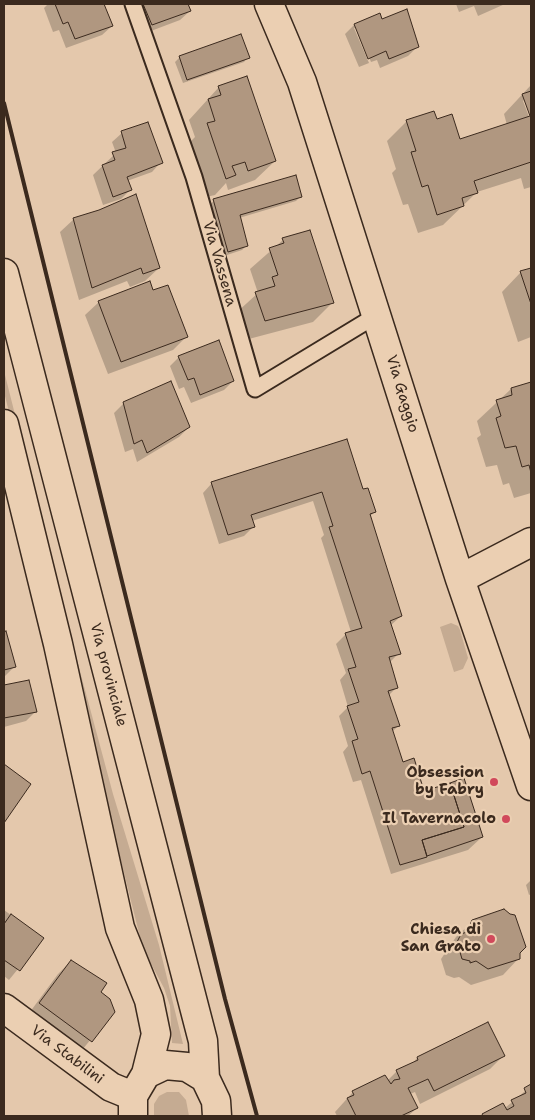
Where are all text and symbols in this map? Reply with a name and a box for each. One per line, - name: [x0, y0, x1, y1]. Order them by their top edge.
- street label: Via Vassena: [198, 219, 240, 309]
- street label: Via Gaggio: [382, 353, 422, 435]
- street label: Via provinciale: [86, 621, 130, 729]
- place label: Obsession by Fabry: [407, 764, 484, 799]
- marker: Obsession by Fabry: [488, 776, 500, 788]
- place label: Il Tavernacolo: [382, 810, 496, 828]
- marker: Il Tavernacolo: [500, 813, 512, 825]
- place label: Chiesa di San Grato: [401, 921, 481, 956]
- marker: Chiesa di San Grato: [485, 933, 497, 945]
- street label: Via Stabilini: [27, 1022, 107, 1088]

